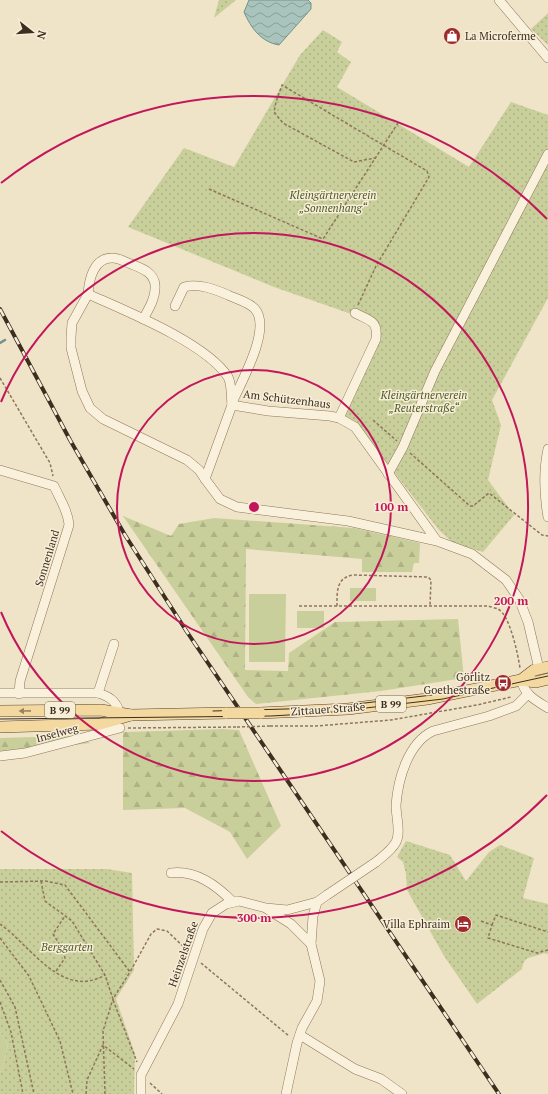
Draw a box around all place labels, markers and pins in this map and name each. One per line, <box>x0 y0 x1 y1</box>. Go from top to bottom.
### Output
shop icon: La Microferme <box>442 26 462 46</box>
place label: La Microferme <box>465 29 536 43</box>
centre of rings <box>247 500 261 514</box>
place label: Görlitz Goethestraße <box>424 670 490 697</box>
bus stop icon: Görlitz Goethestraße <box>493 673 513 693</box>
hotel icon: Villa Ephraim <box>453 914 473 934</box>
place label: Villa Ephraim <box>383 917 451 931</box>

